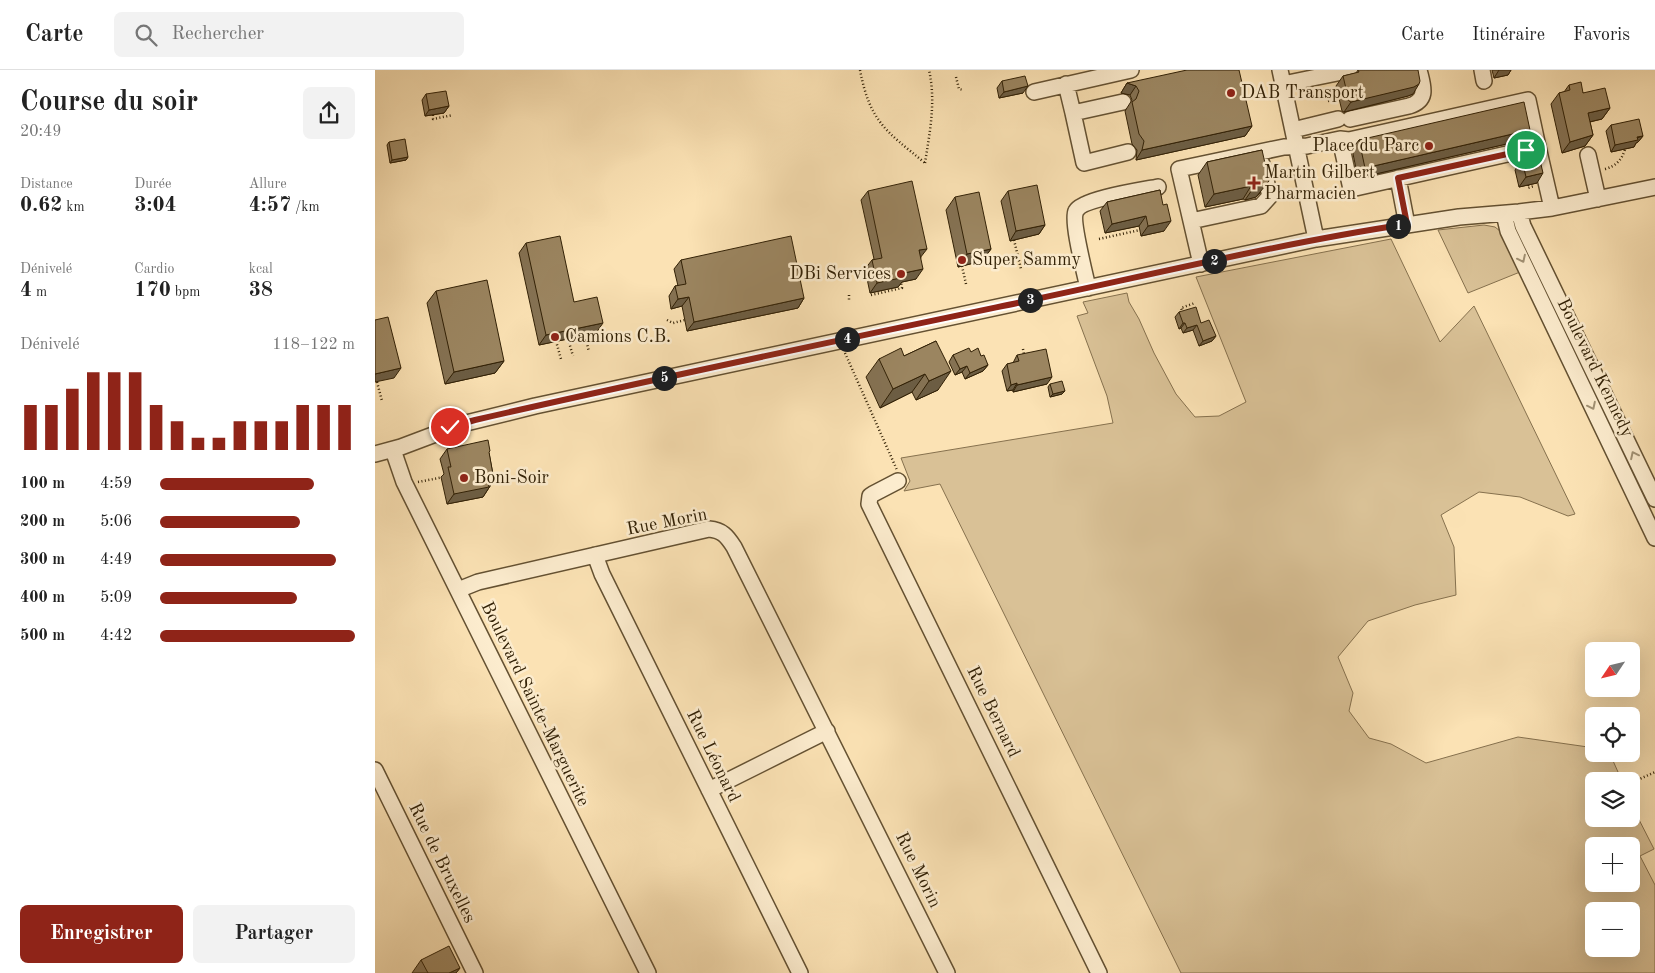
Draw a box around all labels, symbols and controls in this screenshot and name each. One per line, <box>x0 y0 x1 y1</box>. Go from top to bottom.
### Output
search box <box>114 12 464 57</box>
icon: search <box>132 21 160 49</box>
text: Carte <box>25 23 84 47</box>
text: Rechercher <box>172 25 264 44</box>
text: Carte <box>1401 26 1444 44</box>
text: Itinéraire <box>1472 26 1545 44</box>
text: Favoris <box>1573 26 1630 44</box>
place label: DAB Transport <box>1241 84 1364 102</box>
button: share <box>303 87 355 139</box>
marker: DAB Transport <box>1225 87 1237 99</box>
text: Course du soir <box>20 89 198 117</box>
text: 20:49 <box>20 124 62 140</box>
pin <box>1505 129 1547 171</box>
icon: arrive <box>1512 136 1540 164</box>
place label: Place du Parc <box>1312 137 1419 155</box>
marker: Place du Parc <box>1423 140 1435 152</box>
place label: Martin Gilbert Pharmacien <box>1264 164 1375 203</box>
text: Distance <box>20 177 73 191</box>
text: Durée <box>134 177 171 191</box>
text: Allure <box>249 177 287 191</box>
marker: Martin Gilbert Pharmacien <box>1248 177 1260 189</box>
text: 0.62 <box>20 195 62 216</box>
text: 3:04 <box>134 195 177 216</box>
text: 4:57 <box>249 195 291 216</box>
text: km <box>62 200 85 214</box>
text: /km <box>291 200 320 214</box>
pin: 1 <box>1385 214 1411 238</box>
text: 1 <box>1394 219 1403 233</box>
pin: 2 <box>1201 248 1227 274</box>
place label: Super Sammy <box>972 251 1081 269</box>
marker: Super Sammy <box>956 254 968 266</box>
text: 2 <box>1210 254 1219 268</box>
one-way arrow <box>1515 254 1526 263</box>
text: Dénivelé <box>20 262 72 276</box>
text: Cardio <box>134 262 174 276</box>
text: kcal <box>249 262 273 276</box>
place label: DBi Services <box>789 265 891 283</box>
marker: DBi Services <box>895 268 907 280</box>
text: 4 <box>20 280 32 301</box>
text: 170 <box>134 280 171 301</box>
text: 38 <box>249 280 273 301</box>
text: m <box>32 285 47 299</box>
text: bpm <box>171 285 200 299</box>
pin: 3 <box>1017 288 1043 312</box>
text: 3 <box>1026 293 1035 307</box>
street label: Boulevard Kennedy <box>1554 296 1637 441</box>
pin: 4 <box>835 326 859 352</box>
place label: Camions C.B. <box>565 328 671 346</box>
marker: Camions C.B. <box>549 331 561 343</box>
text: 4 <box>843 332 852 346</box>
text: Dénivelé <box>20 337 80 353</box>
text: 118–122 m <box>272 337 355 353</box>
pin: 5 <box>651 366 677 390</box>
text: 5 <box>660 371 669 385</box>
one-way arrow <box>1586 400 1596 409</box>
pin <box>429 406 471 448</box>
icon: check <box>436 413 464 441</box>
one-way arrow <box>1630 451 1640 460</box>
place label: Boni-Soir <box>474 469 550 487</box>
marker: Boni-Soir <box>458 472 470 484</box>
text: 100 m <box>20 476 65 492</box>
text: 4:59 <box>100 476 132 492</box>
street label: Rue Morin <box>625 505 709 539</box>
text: 200 m <box>20 514 65 530</box>
text: 5:06 <box>100 514 132 530</box>
text: 300 m <box>20 552 65 568</box>
text: 4:49 <box>100 552 132 568</box>
text: 400 m <box>20 590 65 606</box>
text: 5:09 <box>100 590 132 606</box>
street label: Boulevard Sainte-Marguerite <box>477 599 593 809</box>
text: 500 m <box>20 628 65 644</box>
text: 4:42 <box>100 628 132 644</box>
north arrow <box>1585 642 1640 698</box>
map controls <box>1585 642 1640 957</box>
street label: Rue Bernard <box>963 663 1023 761</box>
street label: Rue Léonard <box>683 707 743 805</box>
button: locate <box>1585 707 1640 762</box>
button: layers <box>1585 772 1640 827</box>
street label: Rue de Bruxelles <box>405 800 479 926</box>
street label: Rue Morin <box>892 829 944 911</box>
button: + <box>1585 837 1640 892</box>
button: − <box>1585 902 1640 957</box>
button: Enregistrer <box>20 905 183 963</box>
button: Partager <box>193 905 355 963</box>

